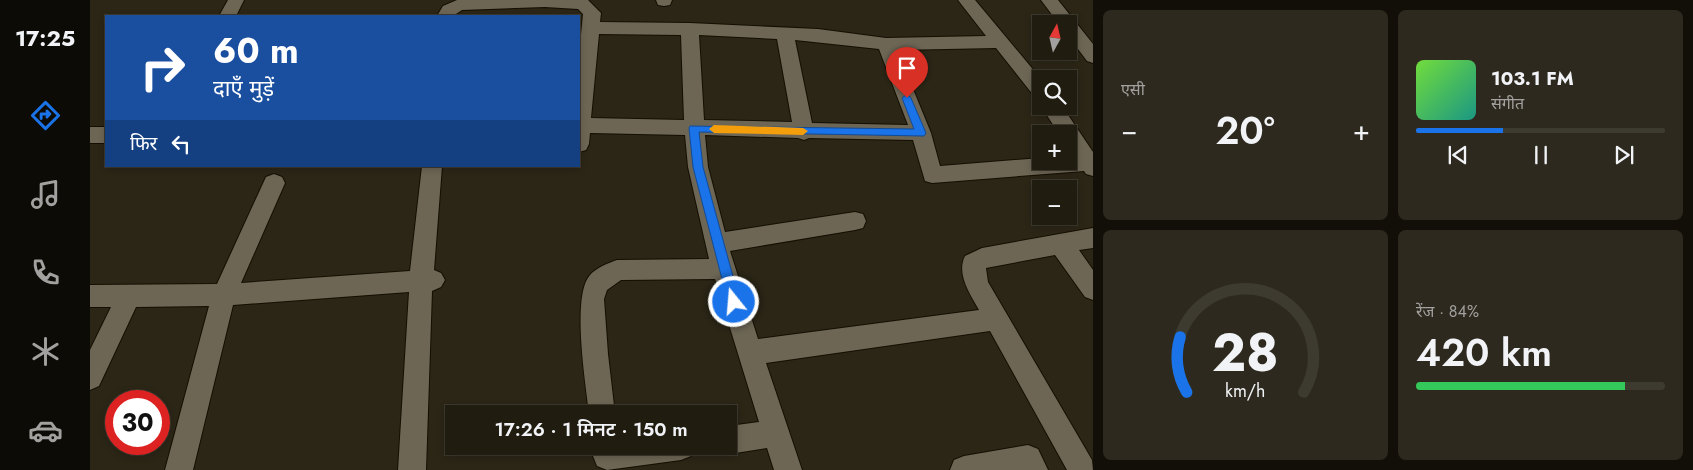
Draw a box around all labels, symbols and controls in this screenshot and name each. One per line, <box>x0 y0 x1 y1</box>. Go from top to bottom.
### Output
north arrow <box>1032 15 1078 60</box>
map controls <box>1032 15 1077 225</box>
text: 17:25 <box>15 22 75 54</box>
text: 60 m <box>213 26 299 76</box>
icon: right <box>130 35 195 100</box>
pin <box>886 47 928 98</box>
icon: arrive <box>893 54 921 82</box>
text: 103.1 FM <box>1491 65 1574 92</box>
button: search <box>1032 70 1077 115</box>
text: दाएँ मुड़ें <box>213 72 274 104</box>
text: एसी <box>1121 78 1145 101</box>
text: संगीत <box>1491 92 1524 115</box>
icon: directions <box>28 98 63 133</box>
text: 20° <box>1215 103 1275 158</box>
text: − <box>1121 110 1138 151</box>
text: + <box>1353 110 1370 151</box>
button: + <box>1032 125 1077 170</box>
text: फिर <box>130 130 157 157</box>
icon: left <box>167 130 195 158</box>
icon: previous <box>1444 141 1472 169</box>
icon: pause <box>1527 141 1555 169</box>
icon: next <box>1610 141 1638 169</box>
icon: music <box>28 177 63 212</box>
button: − <box>1032 180 1077 225</box>
icon: phone <box>28 255 63 290</box>
position arrow <box>707 275 759 327</box>
text: रेंज · 84% <box>1416 300 1479 323</box>
text: 28 <box>1212 315 1279 391</box>
text: 420 km <box>1416 325 1552 380</box>
icon: climate <box>28 334 63 369</box>
text: km/h <box>1225 378 1266 404</box>
speed limit sign: 30 <box>105 390 170 455</box>
icon: car <box>28 413 63 448</box>
text: 17:26 · 1 मिनट · 150 m <box>494 416 688 443</box>

